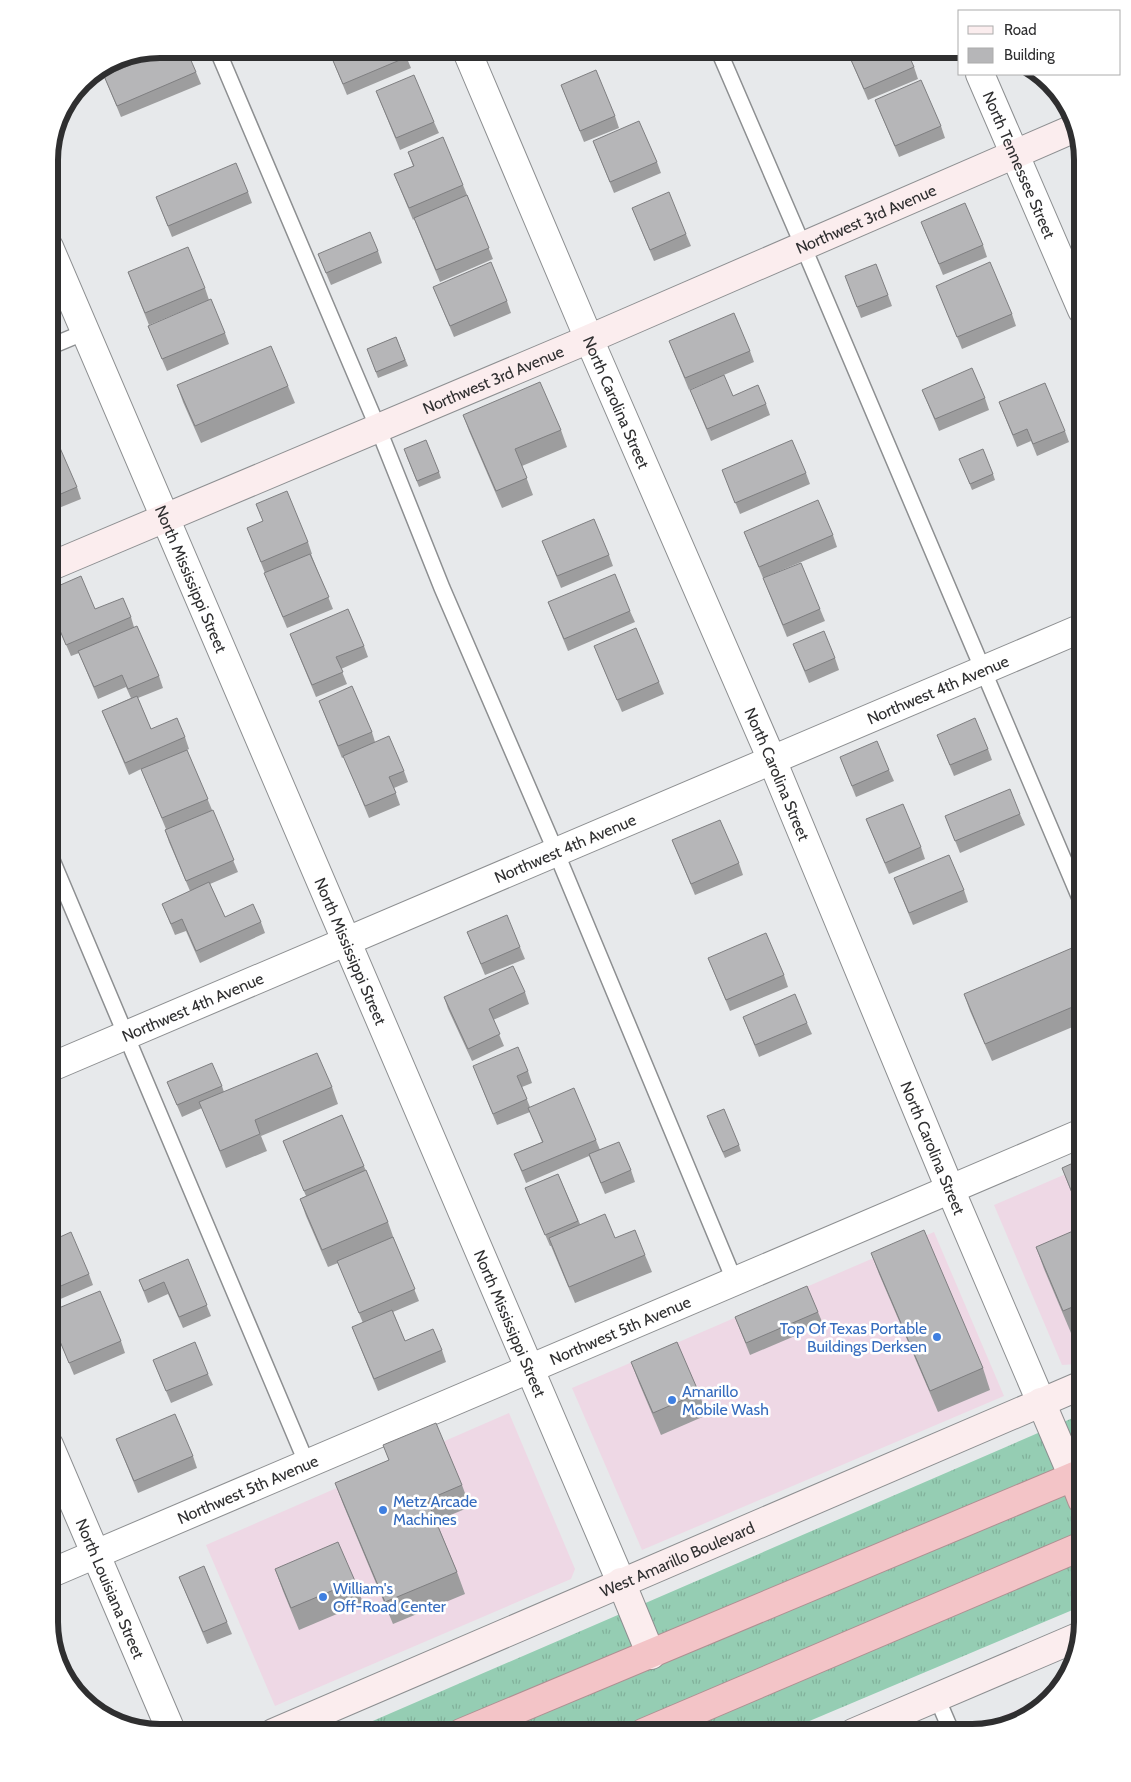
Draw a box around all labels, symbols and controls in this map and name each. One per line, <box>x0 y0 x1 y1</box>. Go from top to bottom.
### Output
legend <box>958 10 1121 75</box>
text: Road <box>1004 21 1037 39</box>
text: Building <box>1004 46 1055 64</box>
street label: North Tennessee Street <box>979 88 1060 242</box>
street label: Northwest 3rd Avenue <box>793 180 939 258</box>
street label: North Carolina Street <box>579 333 654 472</box>
street label: Northwest 3rd Avenue <box>420 341 566 418</box>
street label: North Mississippi Street <box>151 502 231 656</box>
street label: Northwest 4th Avenue <box>864 651 1011 728</box>
street label: North Carolina Street <box>741 705 814 844</box>
street label: Northwest 4th Avenue <box>491 810 639 887</box>
street label: North Mississippi Street <box>311 875 391 1028</box>
street label: Northwest 4th Avenue <box>119 968 266 1045</box>
street label: North Carolina Street <box>897 1078 969 1218</box>
street label: North Mississippi Street <box>470 1247 550 1400</box>
street label: Northwest 5th Avenue <box>547 1292 693 1369</box>
place label: Top Of Texas Portable Buildings Derksen <box>780 1319 927 1356</box>
marker: Top Of Texas Portable Buildings Derksen <box>931 1331 943 1343</box>
place label: Amarillo Mobile Wash <box>682 1382 769 1419</box>
marker: Amarillo Mobile Wash <box>666 1394 678 1406</box>
street label: Northwest 5th Avenue <box>174 1451 321 1528</box>
place label: Metz Arcade Machines <box>393 1492 477 1529</box>
marker: Metz Arcade Machines <box>377 1504 389 1516</box>
street label: North Louisiana Street <box>72 1516 149 1662</box>
street label: West Amarillo Boulevard <box>597 1518 757 1601</box>
place label: William's Off-Road Center <box>333 1579 447 1616</box>
marker: William's Off-Road Center <box>317 1591 329 1603</box>

